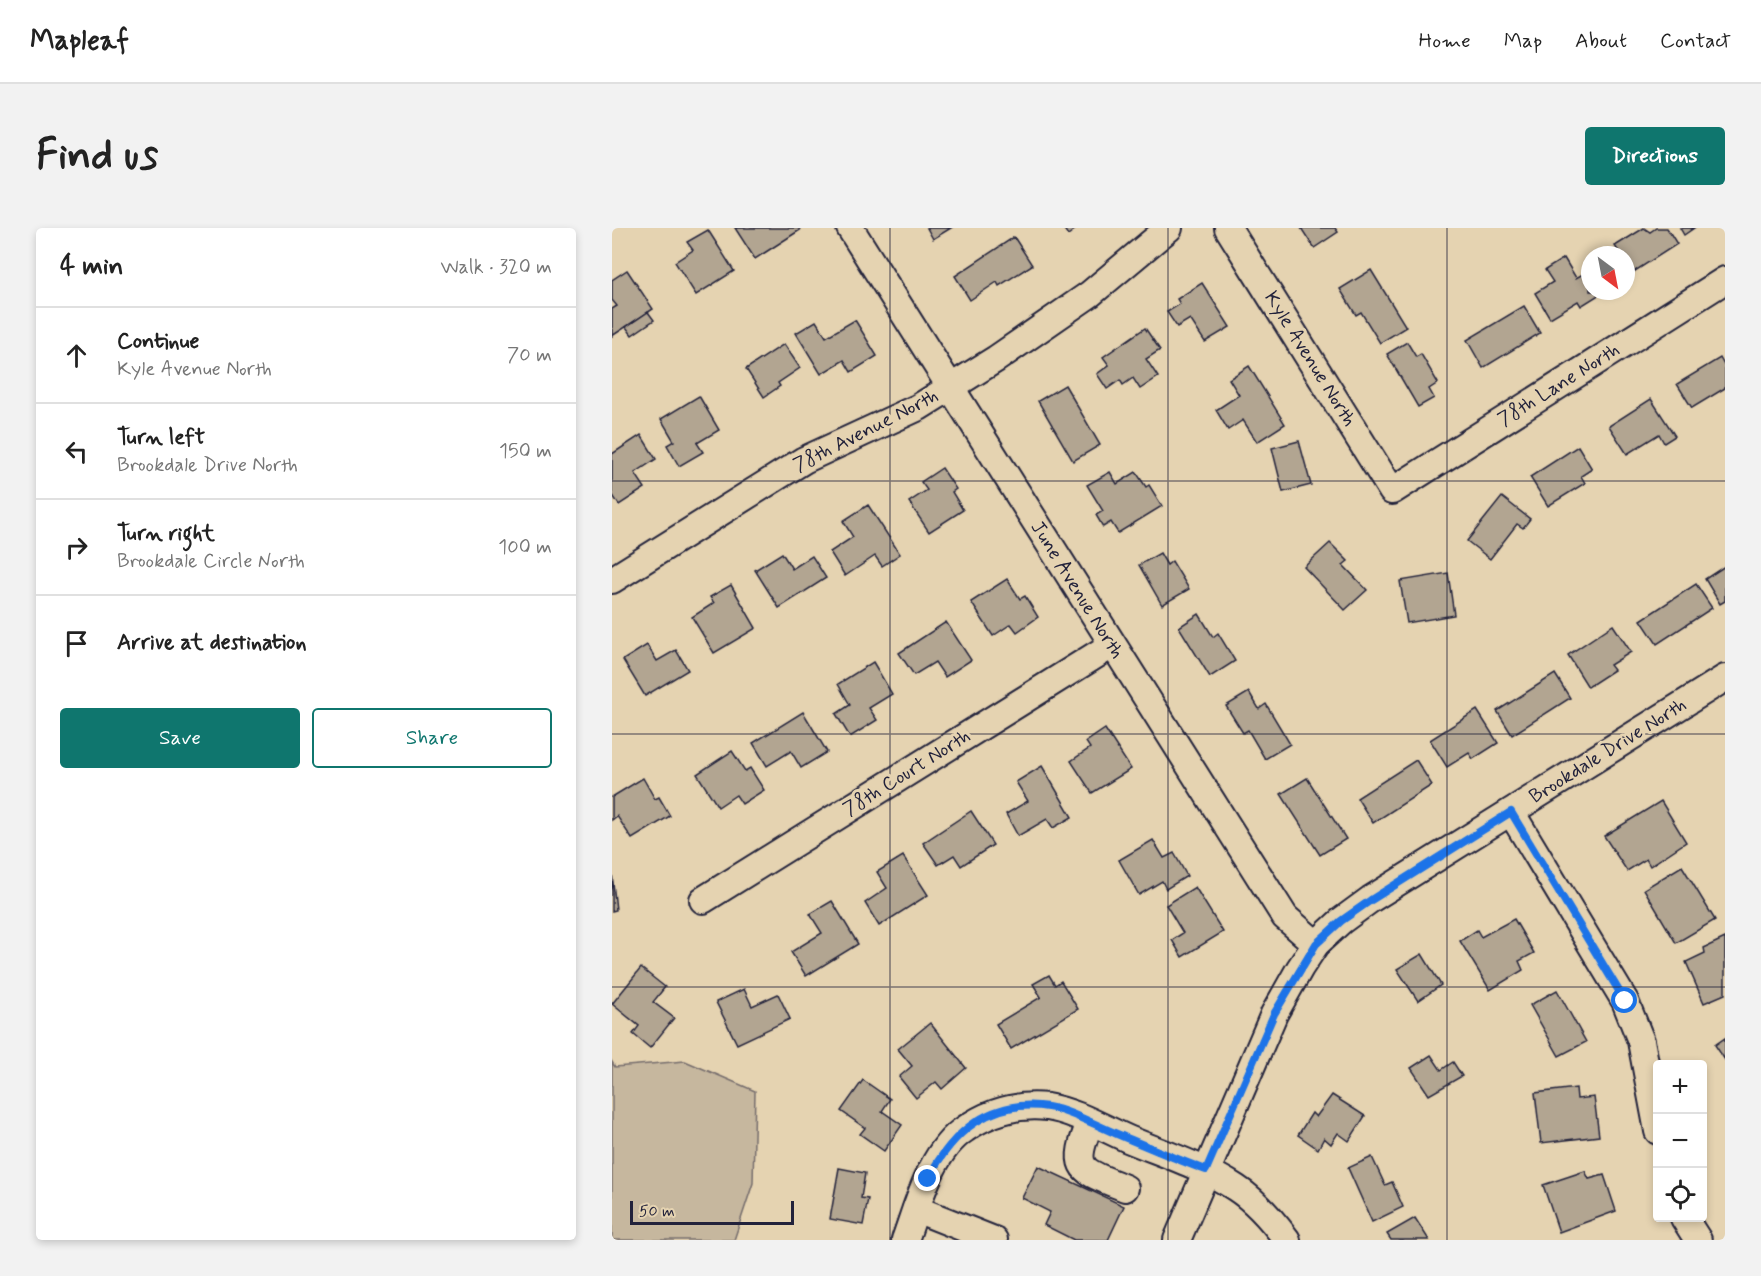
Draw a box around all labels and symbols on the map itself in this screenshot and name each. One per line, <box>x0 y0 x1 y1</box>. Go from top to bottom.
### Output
north arrow <box>1581 246 1635 300</box>
street label: Kyle Avenue North <box>1258 286 1362 432</box>
street label: 78th Lane North <box>1493 337 1625 433</box>
street label: 78th Avenue North <box>789 383 943 479</box>
street label: June Avenue North <box>1024 516 1130 664</box>
street label: Brookdale Drive North <box>1524 692 1692 810</box>
street label: 78th Court North <box>838 723 976 823</box>
route start <box>1611 987 1637 1013</box>
route end <box>914 1165 940 1191</box>
scale bar <box>630 1198 794 1226</box>

